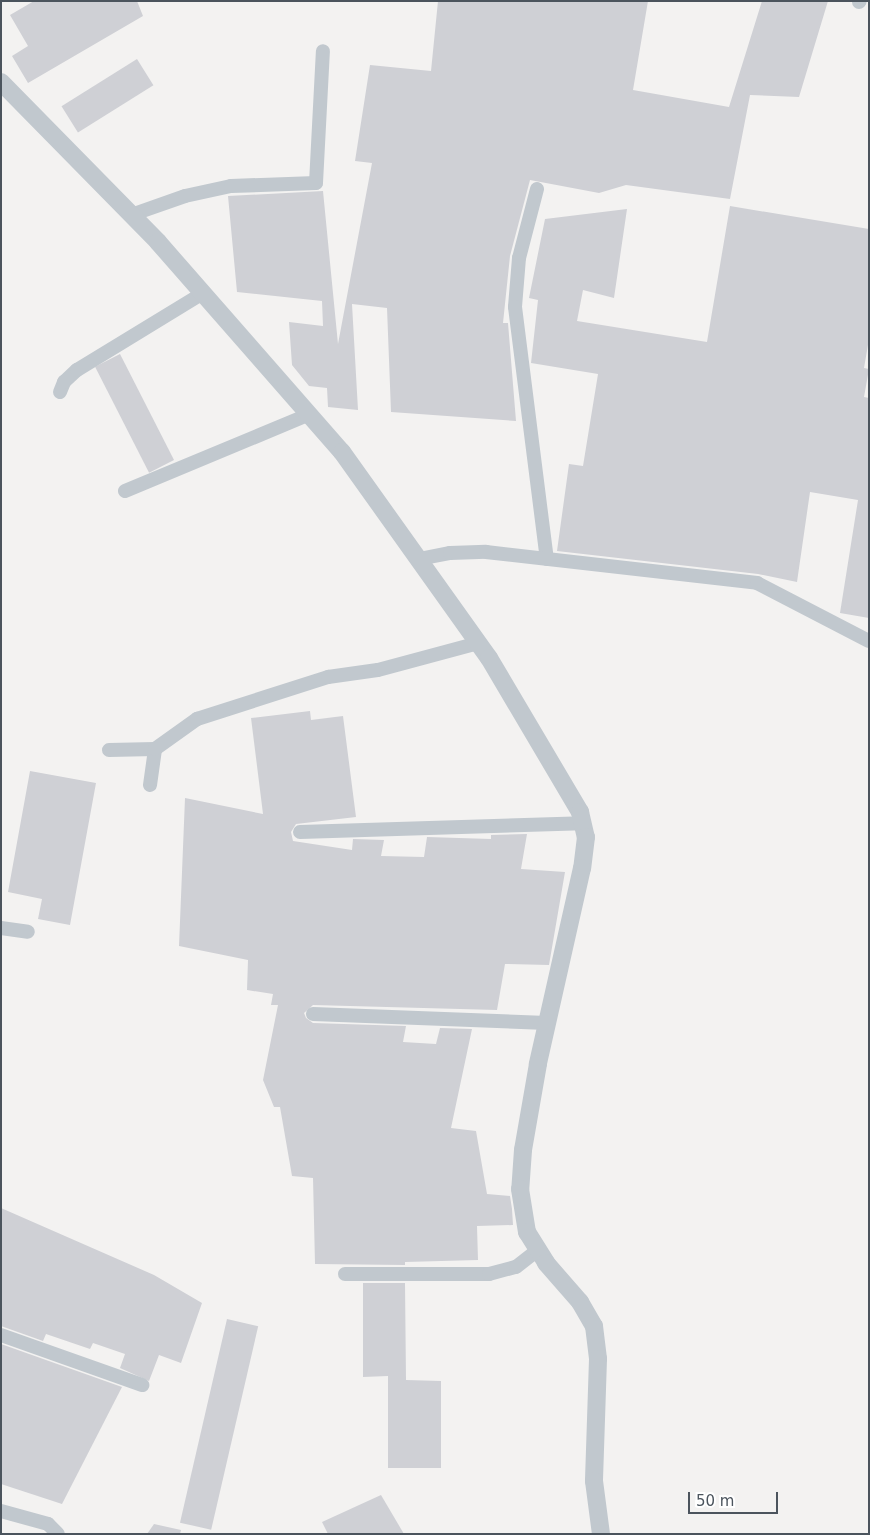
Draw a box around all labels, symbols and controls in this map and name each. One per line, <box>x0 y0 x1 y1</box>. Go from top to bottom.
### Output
scale bar <box>690 1482 780 1514</box>
text: 50 m <box>696 1492 734 1510</box>

